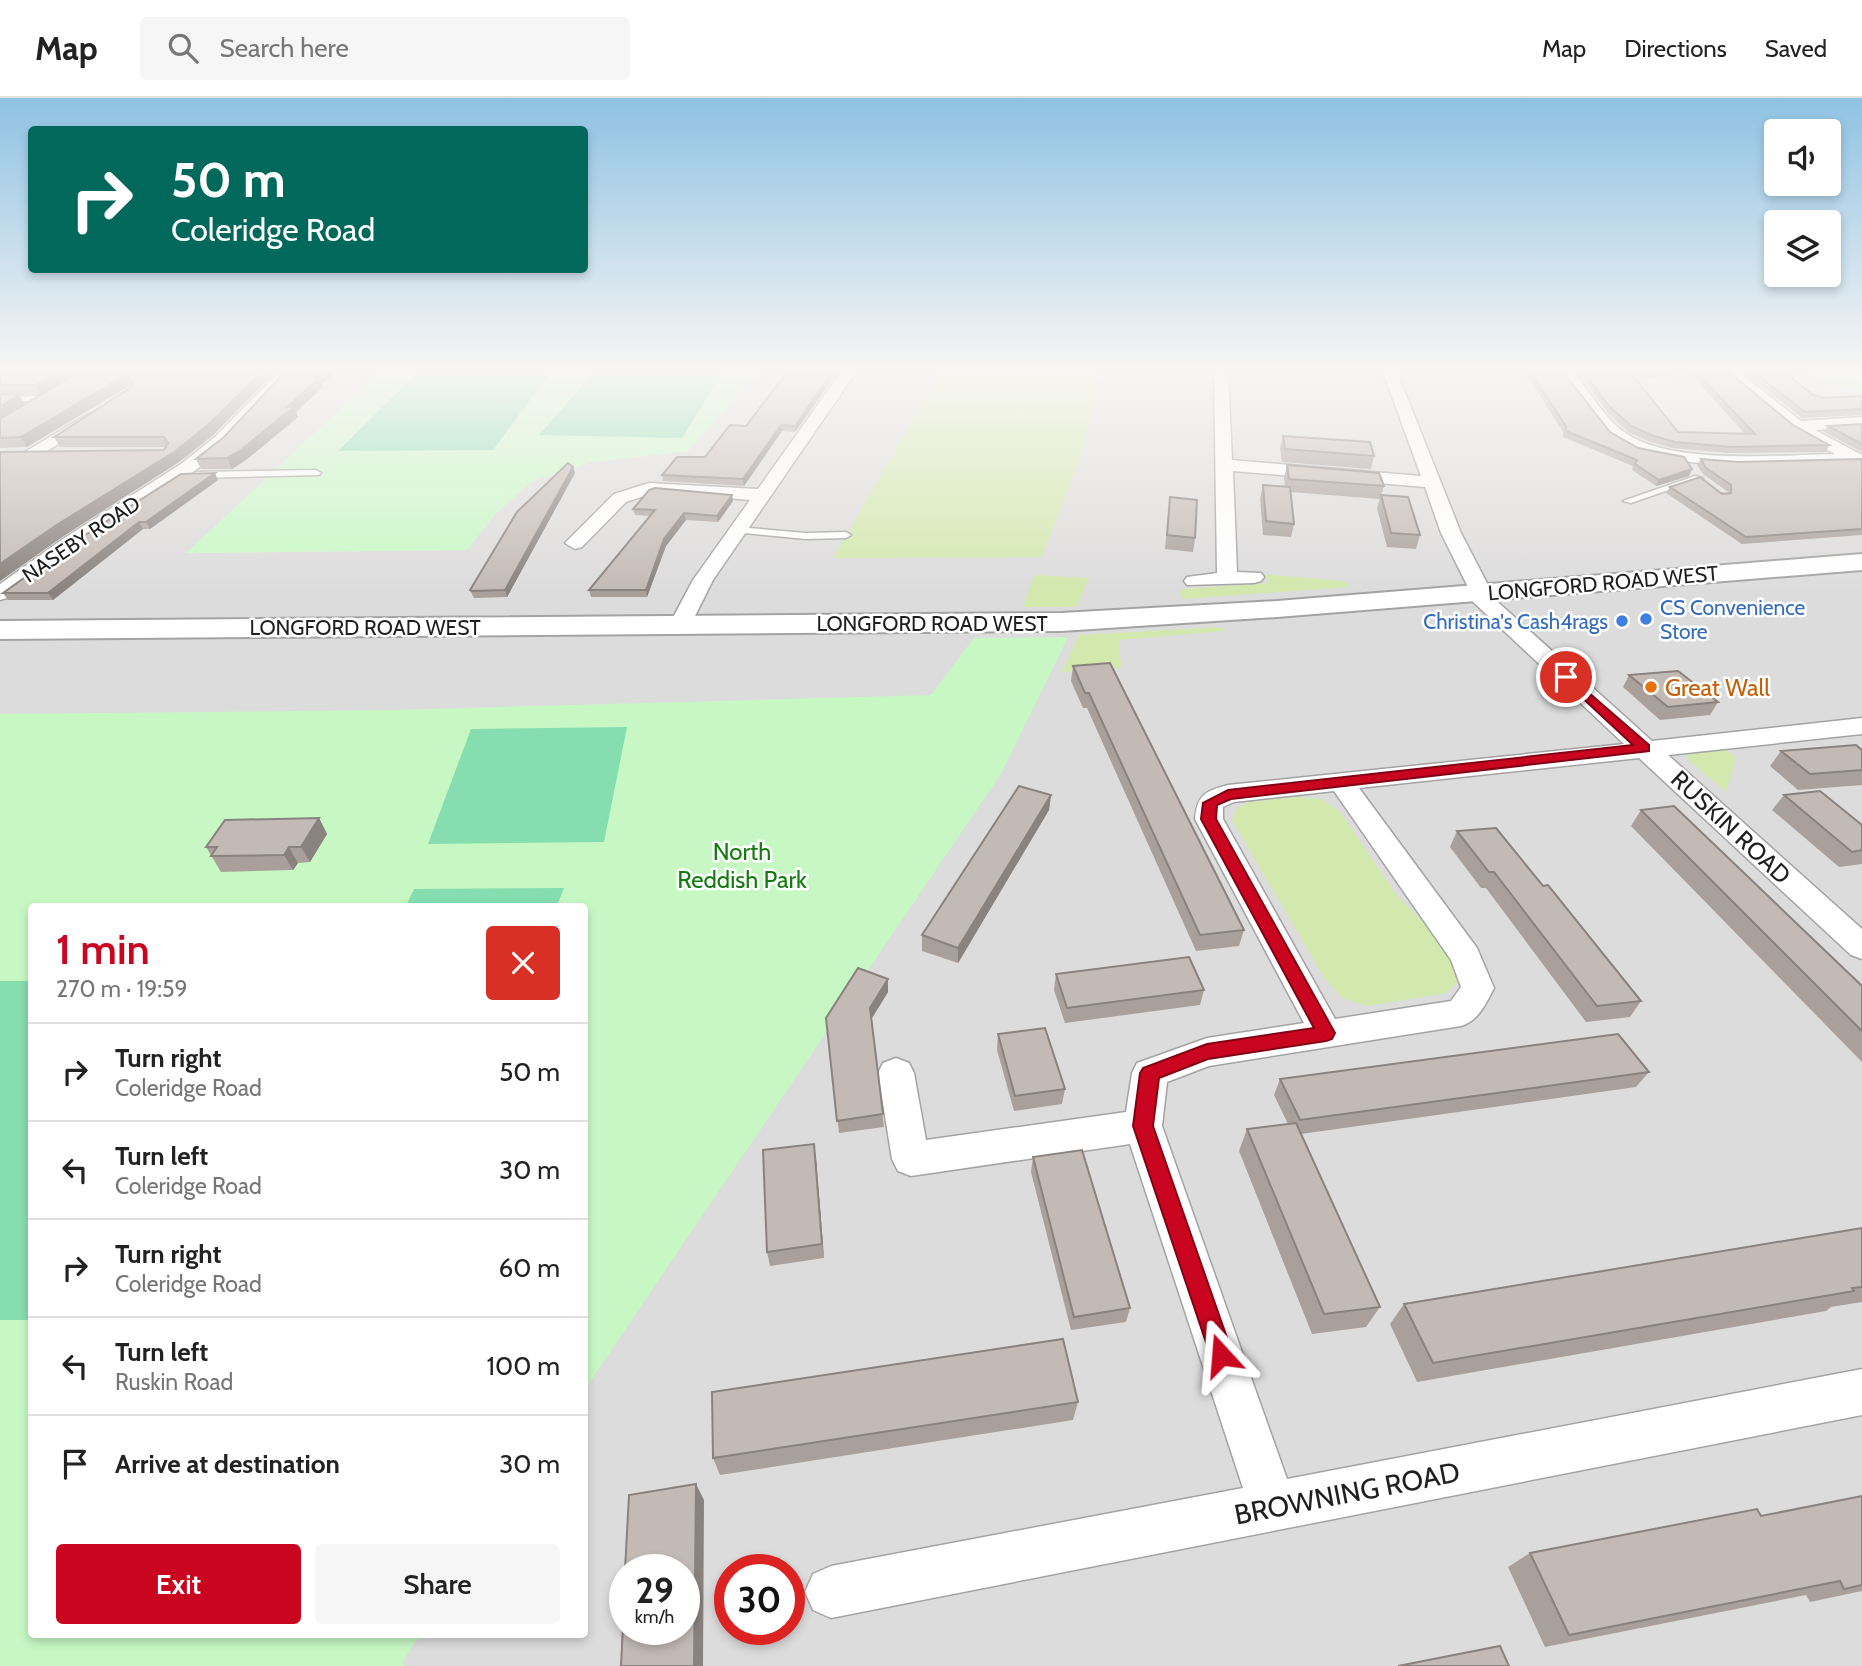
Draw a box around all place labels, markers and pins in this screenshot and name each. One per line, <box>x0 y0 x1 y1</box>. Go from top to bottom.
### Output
place label: CS Convenience Store <box>1660 595 1806 644</box>
place label: Christina's Cash4rags <box>1423 609 1608 634</box>
marker: CS Convenience Store <box>1638 611 1654 627</box>
marker: Christina's Cash4rags <box>1614 613 1630 629</box>
pin <box>1536 647 1596 707</box>
place label: Great Wall <box>1665 673 1770 702</box>
marker: Great Wall <box>1643 679 1659 695</box>

